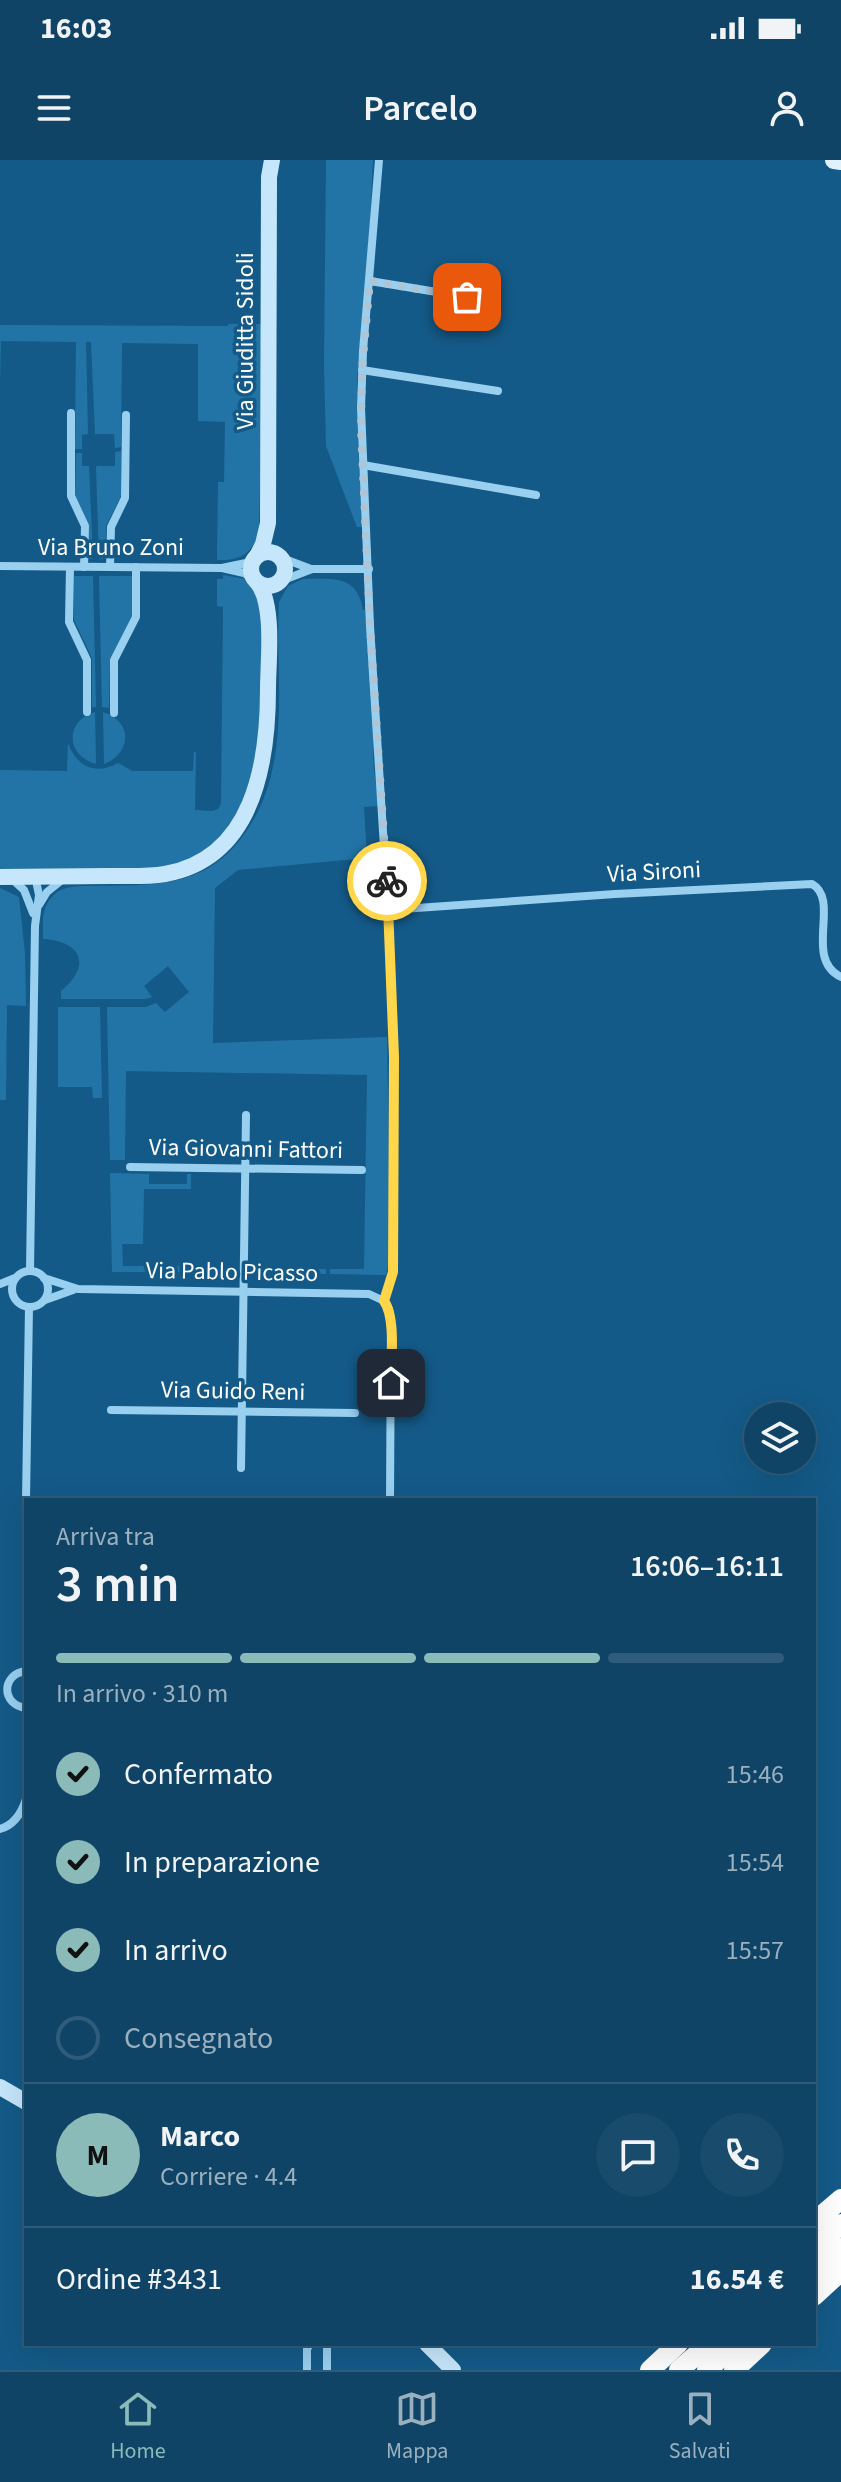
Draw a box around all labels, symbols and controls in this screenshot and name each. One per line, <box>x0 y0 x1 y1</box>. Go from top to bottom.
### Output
text: 16:03 <box>40 7 112 50</box>
text: Parcelo <box>363 83 478 134</box>
icon: menu <box>32 86 76 130</box>
icon: person <box>765 86 809 130</box>
street label: Via Giuditta Sidoli <box>228 252 263 430</box>
pin <box>433 263 501 331</box>
icon: bag <box>445 275 489 319</box>
street label: Via Bruno Zoni <box>38 530 184 565</box>
courier <box>347 841 427 921</box>
street label: Via Sironi <box>606 852 702 892</box>
icon: bike <box>365 859 409 903</box>
street label: Via Giovanni Fattori <box>149 1130 343 1168</box>
street label: Via Pablo Picasso <box>145 1253 319 1291</box>
pin <box>357 1349 425 1417</box>
icon: home <box>369 1361 413 1405</box>
street label: Via Guido Reni <box>160 1372 306 1410</box>
map controls <box>744 1402 816 1474</box>
button: layers <box>744 1402 816 1474</box>
text: Arriva tra <box>56 1518 155 1555</box>
text: 16:06–16:11 <box>630 1545 784 1588</box>
text: 3 min <box>56 1548 180 1622</box>
text: In arrivo · 310 m <box>56 1675 228 1712</box>
icon: check <box>56 1752 100 1796</box>
text: Confermato <box>124 1753 273 1796</box>
text: 15:46 <box>726 1756 784 1793</box>
icon: check <box>56 1840 100 1884</box>
text: In preparazione <box>124 1841 320 1884</box>
text: 15:54 <box>726 1844 784 1881</box>
icon: check <box>56 1928 100 1972</box>
text: In arrivo <box>124 1929 228 1972</box>
text: 15:57 <box>726 1932 784 1969</box>
text: Consegnato <box>124 2017 273 2060</box>
button: chat <box>596 2113 680 2197</box>
button: phone <box>700 2113 784 2197</box>
text: Marco <box>160 2115 240 2158</box>
text: M <box>87 2134 109 2177</box>
text: Corriere · 4.4 <box>160 2158 297 2195</box>
text: Ordine #3431 <box>56 2258 222 2301</box>
text: 16.54 € <box>690 2258 784 2301</box>
tab: Home <box>110 2387 166 2467</box>
tab: Mappa <box>386 2387 448 2467</box>
tab: Salvati <box>669 2387 731 2467</box>

